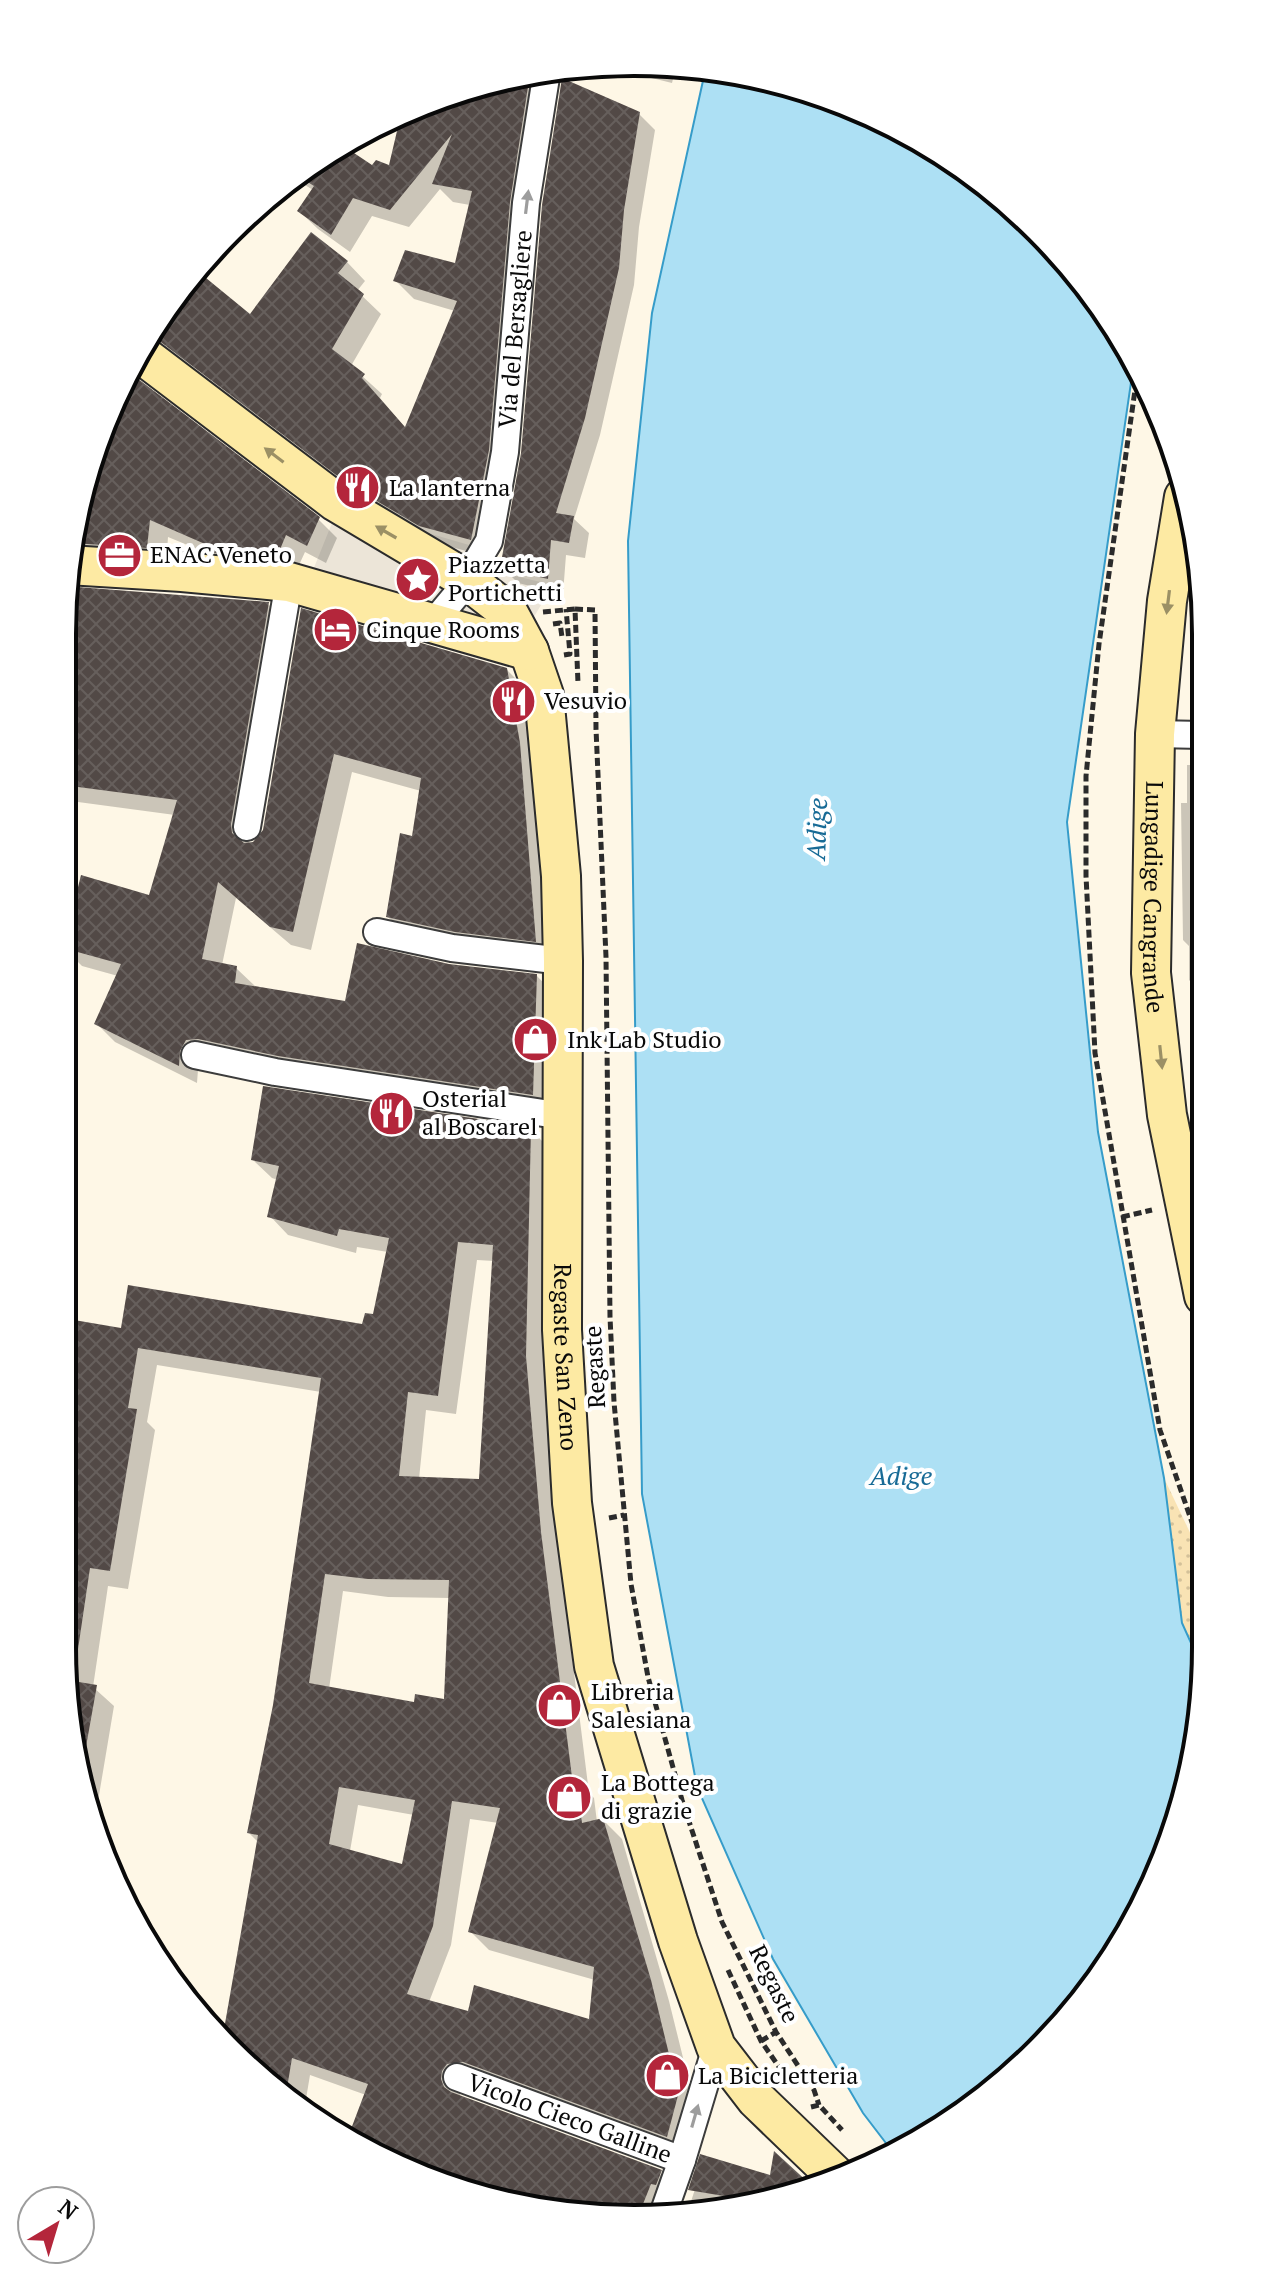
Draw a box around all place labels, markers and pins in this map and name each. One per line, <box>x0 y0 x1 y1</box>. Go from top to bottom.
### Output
restaurant icon: La lanterna <box>334 464 382 512</box>
place label: La lanterna <box>389 471 510 503</box>
office icon: ENAC Veneto <box>95 531 143 579</box>
place label: ENAC Veneto <box>150 538 292 570</box>
place label: Piazzetta Portichetti <box>448 548 563 608</box>
place icon: Piazzetta Portichetti <box>393 555 441 603</box>
hotel icon: Cinque Rooms <box>311 606 359 654</box>
place label: Cinque Rooms <box>366 613 520 645</box>
restaurant icon: Vesuvio <box>489 677 537 725</box>
place label: Vesuvio <box>544 684 627 716</box>
shop icon: Ink Lab Studio <box>512 1016 560 1064</box>
place label: Ink Lab Studio <box>567 1023 722 1055</box>
place label: Osterial al Boscarel <box>422 1082 537 1142</box>
restaurant icon: Osterial al Boscarel <box>367 1089 415 1137</box>
place label: Libreria Salesiana <box>591 1675 691 1735</box>
shop icon: Libreria Salesiana <box>536 1682 584 1730</box>
place label: La Bottega di grazie <box>601 1766 715 1826</box>
shop icon: La Bottega di grazie <box>546 1773 594 1821</box>
shop icon: La Bicicletteria <box>643 2052 691 2100</box>
place label: La Bicicletteria <box>698 2059 858 2091</box>

